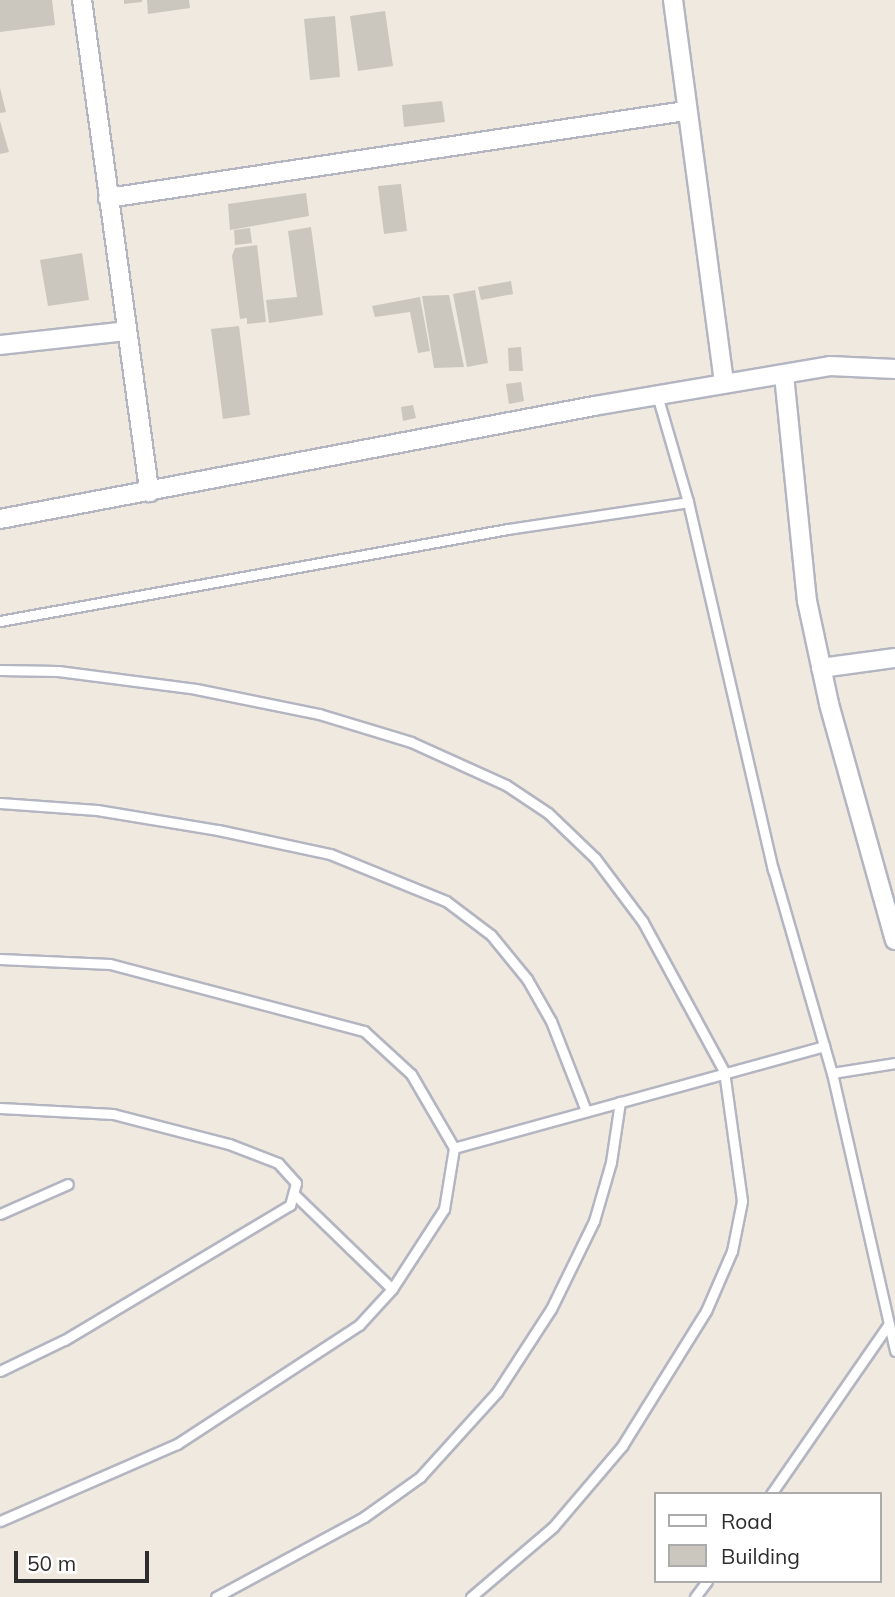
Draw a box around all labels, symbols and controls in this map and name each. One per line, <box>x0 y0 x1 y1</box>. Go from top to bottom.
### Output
legend <box>654 1492 881 1583</box>
text: Road <box>721 1508 772 1534</box>
scale bar <box>18 1538 152 1582</box>
text: Building <box>721 1543 800 1569</box>
text: 50 m <box>27 1550 76 1576</box>

